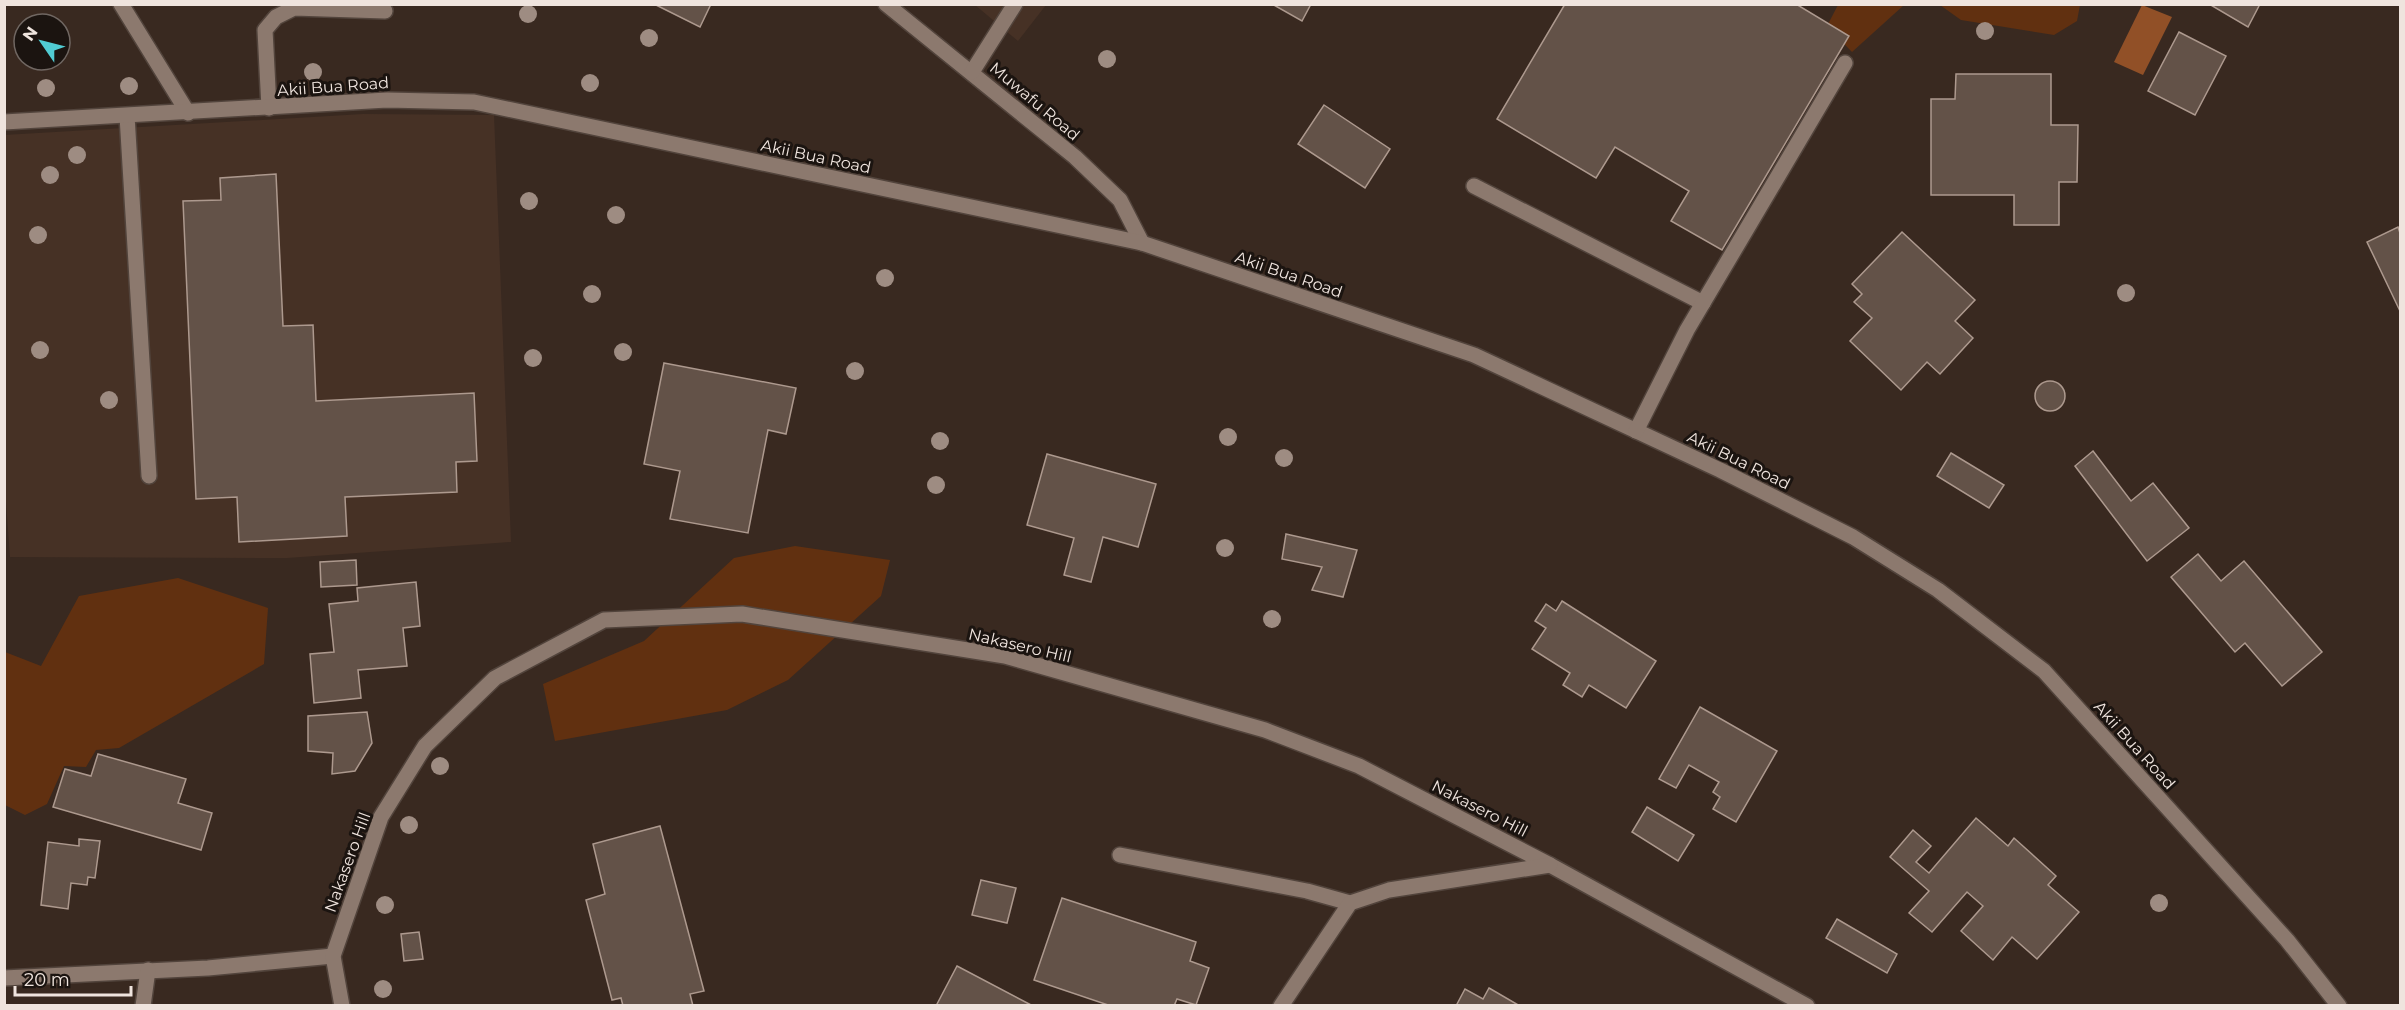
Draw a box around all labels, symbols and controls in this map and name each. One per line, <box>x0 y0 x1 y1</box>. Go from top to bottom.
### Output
north arrow <box>12 12 72 72</box>
text: N <box>19 23 42 44</box>
street label: Muwafu Road <box>986 58 1083 144</box>
street label: Akii Bua Road <box>276 73 390 100</box>
street label: Akii Bua Road <box>759 136 873 177</box>
street label: Akii Bua Road <box>1233 247 1345 302</box>
street label: Akii Bua Road <box>1684 427 1793 494</box>
street label: Nakasero Hill <box>967 624 1073 667</box>
street label: Akii Bua Road <box>2090 697 2179 793</box>
street label: Nakasero Hill <box>1429 776 1531 841</box>
street label: Nakasero Hill <box>321 810 374 915</box>
scale bar <box>15 959 130 997</box>
text: 20 m <box>24 969 70 991</box>

